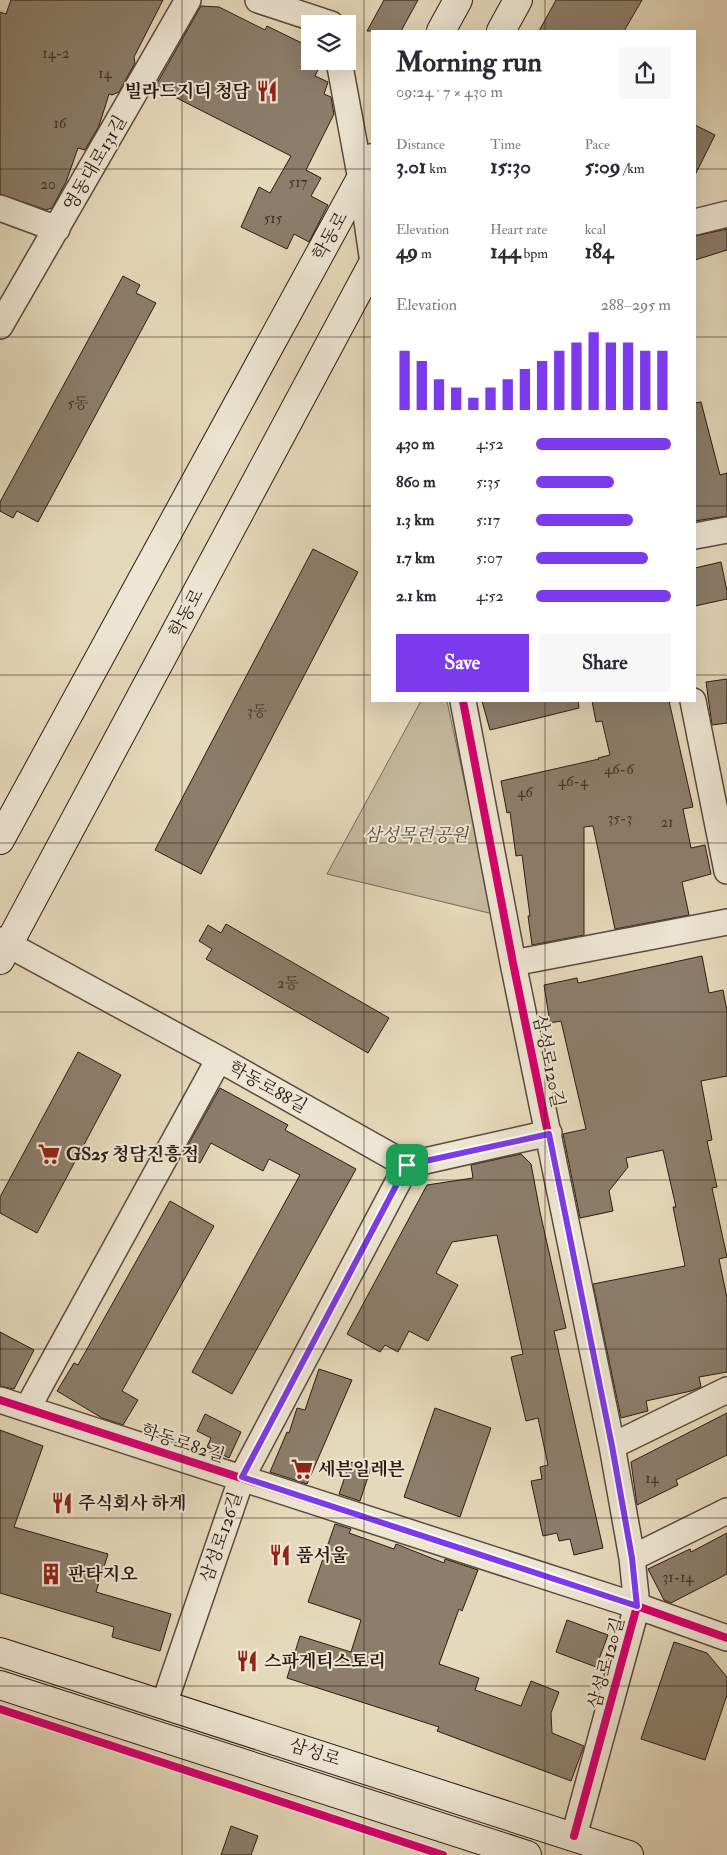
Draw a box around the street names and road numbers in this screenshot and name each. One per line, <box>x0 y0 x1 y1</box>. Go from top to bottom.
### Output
street label: 영동대로131길 <box>59 111 132 215</box>
street label: 학동로 <box>308 208 353 265</box>
street label: 학동로 <box>164 585 209 642</box>
street label: 삼성로120길 <box>527 1013 570 1110</box>
street label: 학동로88길 <box>224 1056 311 1118</box>
street label: 학동로82길 <box>138 1419 228 1468</box>
street label: 삼성로126길 <box>195 1489 248 1585</box>
street label: 삼성로120길 <box>583 1615 630 1712</box>
street label: 삼성로 <box>286 1733 343 1771</box>

